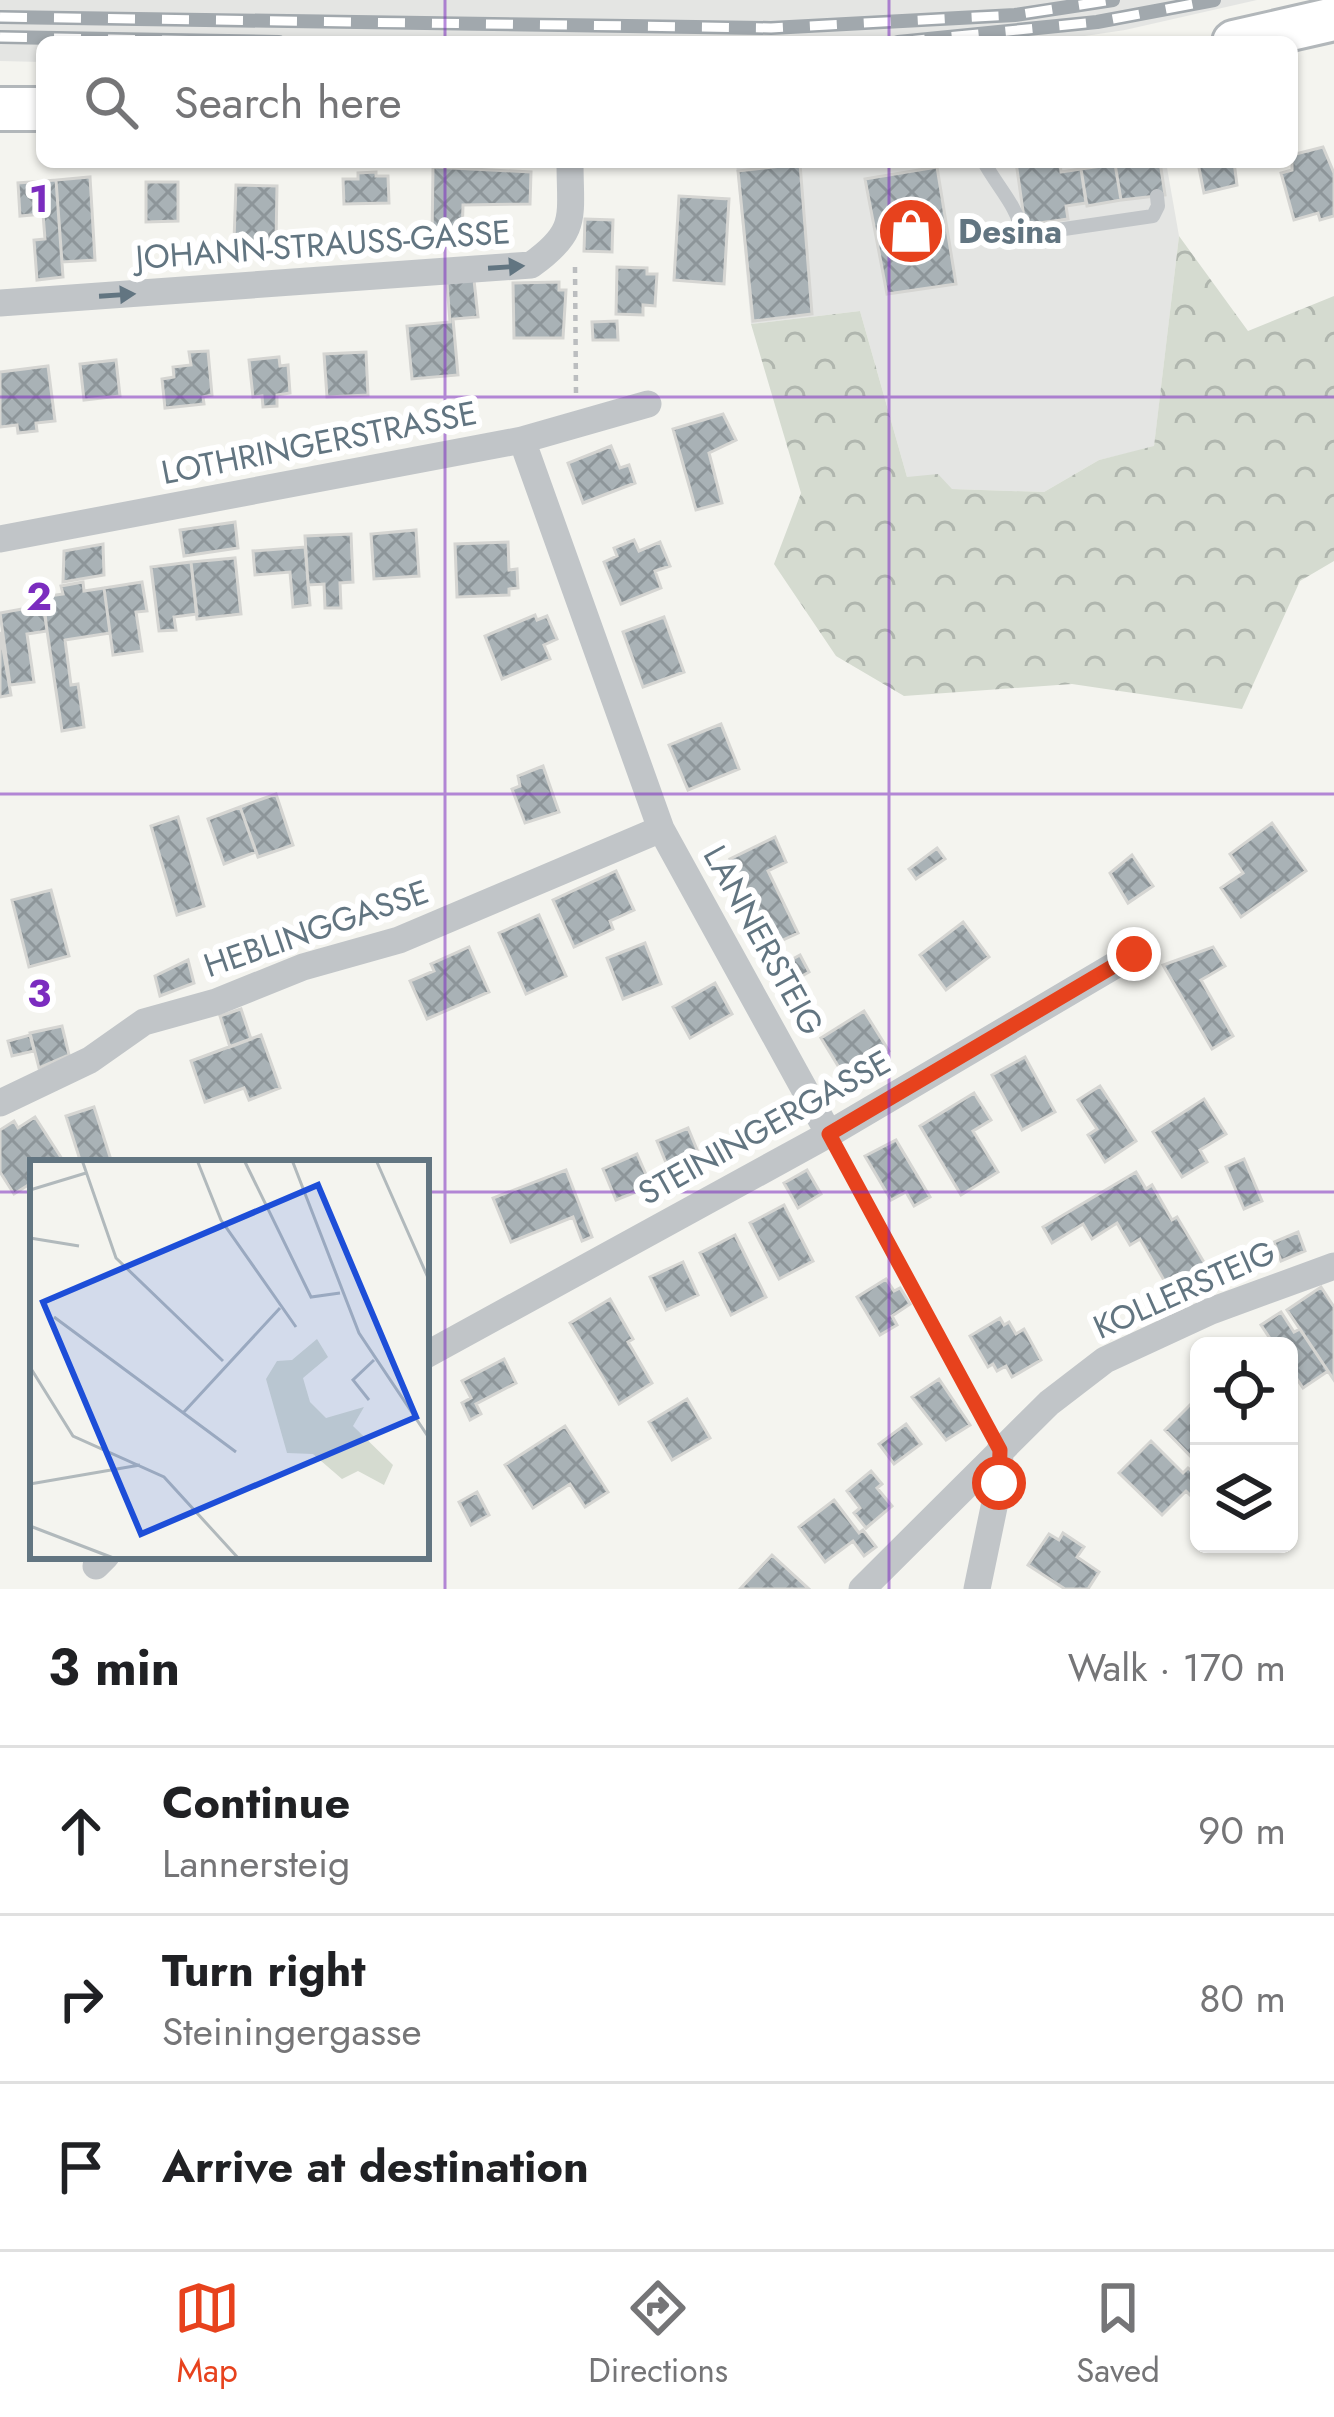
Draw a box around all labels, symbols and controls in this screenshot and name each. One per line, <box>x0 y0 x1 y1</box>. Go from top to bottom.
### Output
search box <box>36 36 1298 168</box>
icon: search <box>78 69 144 135</box>
text: Search here <box>174 70 402 135</box>
text: 1 <box>29 170 49 227</box>
shop icon: Desina <box>876 196 946 266</box>
street label: JOHANN-STRAUSS-GASSE <box>130 208 512 281</box>
place label: Desina <box>958 208 1062 255</box>
one-way arrow <box>488 258 525 277</box>
one-way arrow <box>99 286 136 305</box>
street label: LOTHRINGERSTRASSE <box>157 389 481 496</box>
text: 2 <box>26 568 52 625</box>
street label: LANNERSTEIG <box>692 837 835 1044</box>
street label: HEBLINGGASSE <box>197 868 435 989</box>
route end <box>1107 927 1161 981</box>
text: 3 <box>27 965 51 1022</box>
street label: STEININGERGASSE <box>630 1039 899 1216</box>
inset map <box>30 1160 429 1559</box>
street label: KOLLERSTEIG <box>1086 1228 1283 1351</box>
map controls <box>1190 1337 1298 1553</box>
button: locate <box>1190 1337 1298 1445</box>
button: layers <box>1190 1445 1298 1553</box>
route start <box>972 1456 1026 1510</box>
text: 3 min <box>48 1630 180 1704</box>
text: Walk · 170 m <box>1068 1639 1286 1696</box>
text: Continue <box>162 1770 350 1835</box>
icon: ahead <box>48 1798 114 1864</box>
text: 90 m <box>1198 1802 1286 1859</box>
text: Lannersteig <box>162 1835 350 1892</box>
text: Turn right <box>162 1938 366 2003</box>
icon: right <box>48 1966 114 2032</box>
text: 80 m <box>1199 1970 1286 2027</box>
text: Steiningergasse <box>162 2003 422 2060</box>
icon: arrive <box>48 2134 114 2200</box>
text: Arrive at destination <box>162 2134 589 2199</box>
tab: Map <box>174 2275 240 2394</box>
tab: Directions <box>588 2275 728 2394</box>
tab: Saved <box>1076 2275 1160 2394</box>

